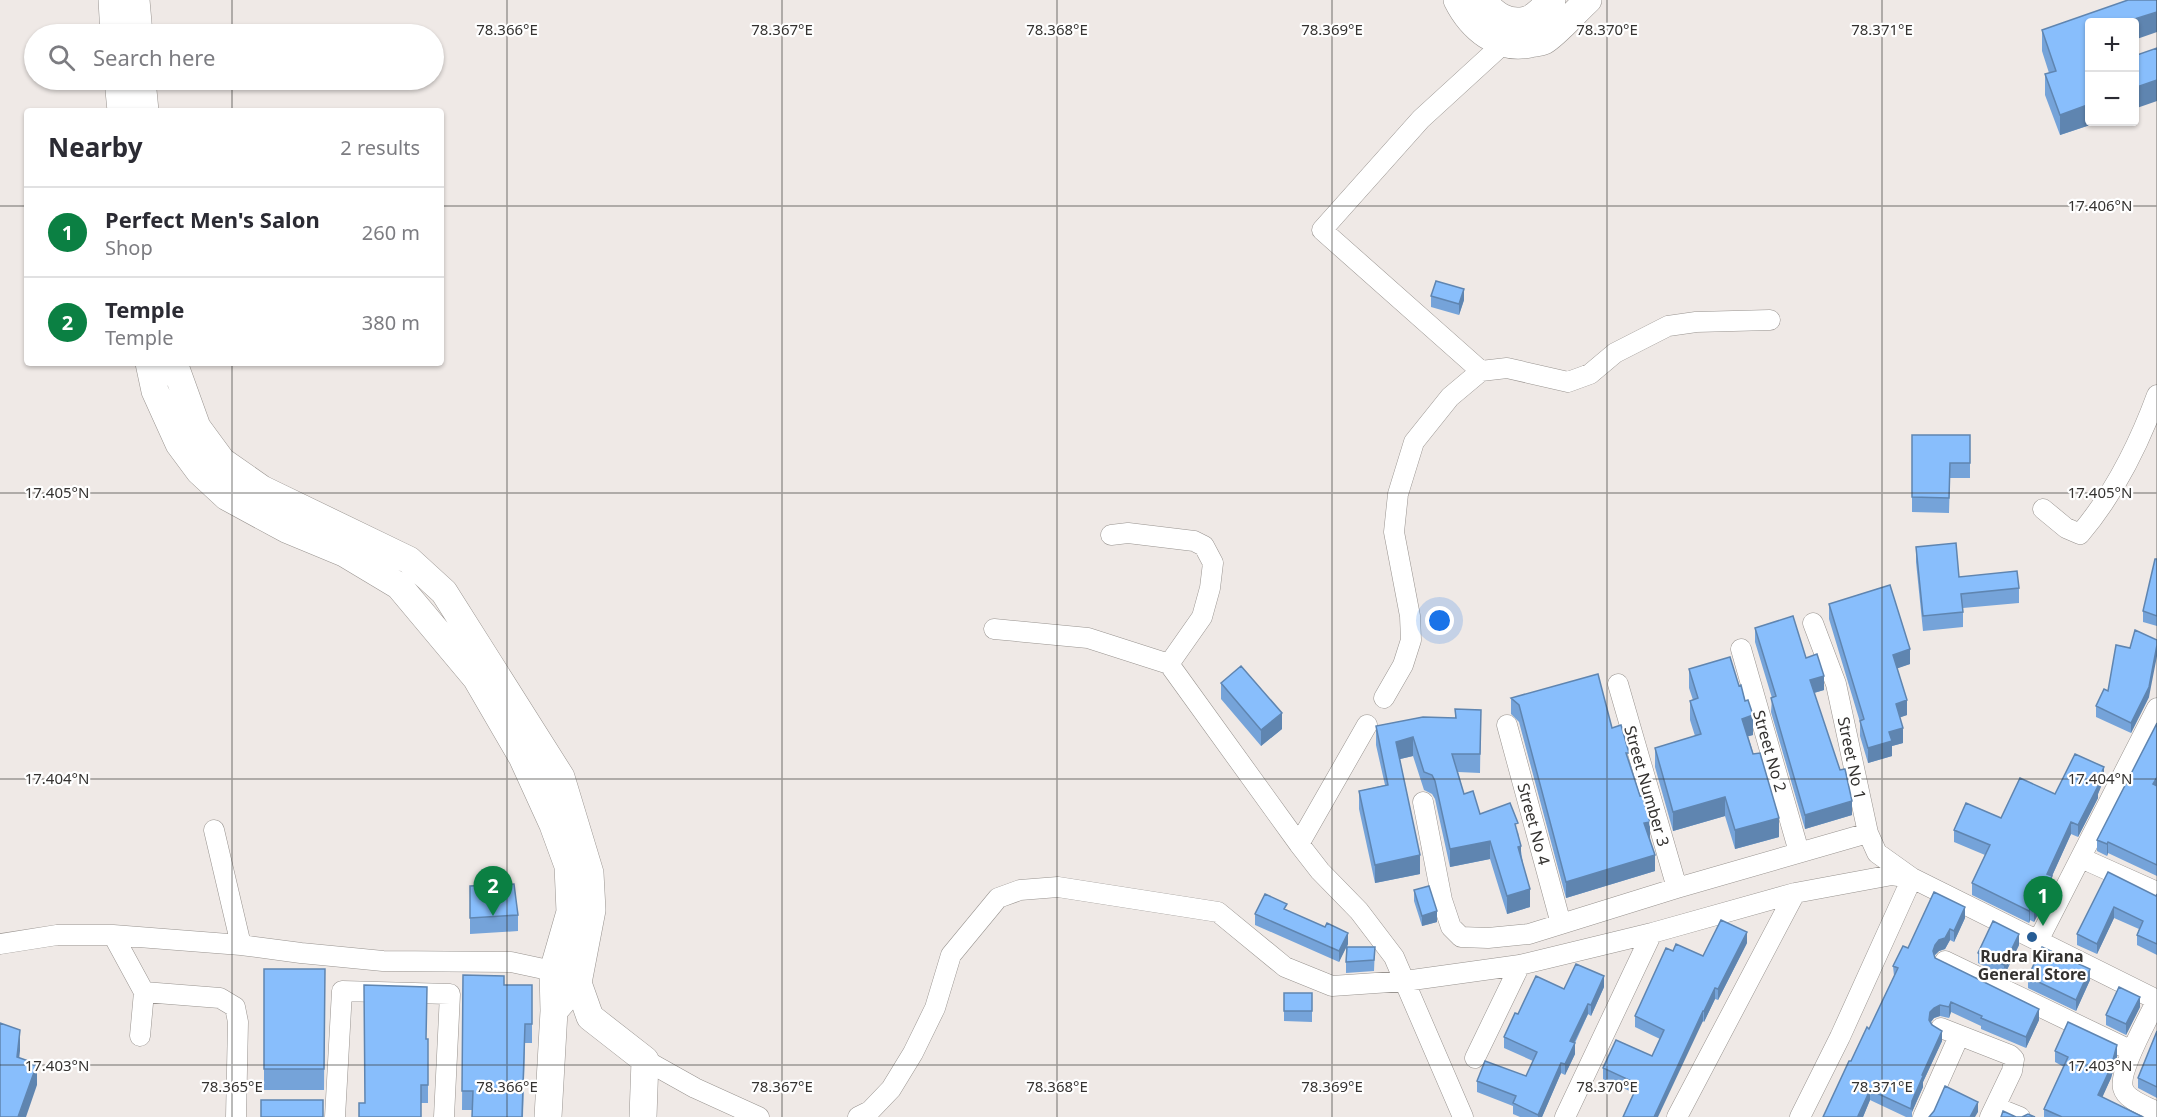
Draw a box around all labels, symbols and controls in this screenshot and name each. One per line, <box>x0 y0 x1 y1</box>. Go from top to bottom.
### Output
map controls <box>2085 18 2139 126</box>
button: + <box>2085 18 2139 72</box>
text: 78.366°E <box>476 19 538 39</box>
text: 78.367°E <box>751 19 813 39</box>
text: 78.368°E <box>1026 19 1088 39</box>
text: 78.369°E <box>1301 19 1363 39</box>
text: 78.370°E <box>1576 19 1638 39</box>
text: 78.371°E <box>1851 19 1913 39</box>
search box <box>24 24 444 90</box>
icon: search <box>45 41 78 74</box>
text: Search here <box>93 42 215 72</box>
button: − <box>2085 72 2139 126</box>
text: Nearby <box>48 129 143 165</box>
text: 2 results <box>340 134 420 161</box>
text: 17.406°N <box>2068 195 2132 215</box>
text: Perfect Men's Salon <box>105 204 320 234</box>
text: 1 <box>62 219 73 246</box>
text: 260 m <box>362 219 420 246</box>
text: Shop <box>105 234 153 261</box>
text: Temple <box>105 294 184 324</box>
text: 2 <box>62 309 73 336</box>
text: 380 m <box>362 309 420 336</box>
text: Temple <box>105 324 173 351</box>
text: 17.405°N <box>25 482 89 502</box>
text: 17.405°N <box>2068 482 2132 502</box>
your location <box>1425 606 1454 635</box>
street label: Street No 2 <box>1748 708 1792 794</box>
street label: Street No 1 <box>1833 715 1871 801</box>
street label: Street Number 3 <box>1619 723 1675 849</box>
text: 17.404°N <box>25 768 89 788</box>
text: 17.404°N <box>2068 768 2132 788</box>
street label: Street No 4 <box>1513 781 1555 867</box>
pin: 2 <box>474 866 512 916</box>
pin: 1 <box>2024 876 2062 926</box>
marker: Rudra Kirana General Store <box>2025 930 2039 944</box>
place label: Rudra Kirana General Store <box>1978 945 2086 985</box>
text: 17.403°N <box>25 1055 89 1075</box>
text: 17.403°N <box>2068 1055 2132 1075</box>
text: 78.365°E <box>201 1076 263 1096</box>
text: 78.366°E <box>476 1076 538 1096</box>
text: 78.367°E <box>751 1076 813 1096</box>
text: 78.368°E <box>1026 1076 1088 1096</box>
text: 78.369°E <box>1301 1076 1363 1096</box>
text: 78.370°E <box>1576 1076 1638 1096</box>
text: 78.371°E <box>1851 1076 1913 1096</box>

